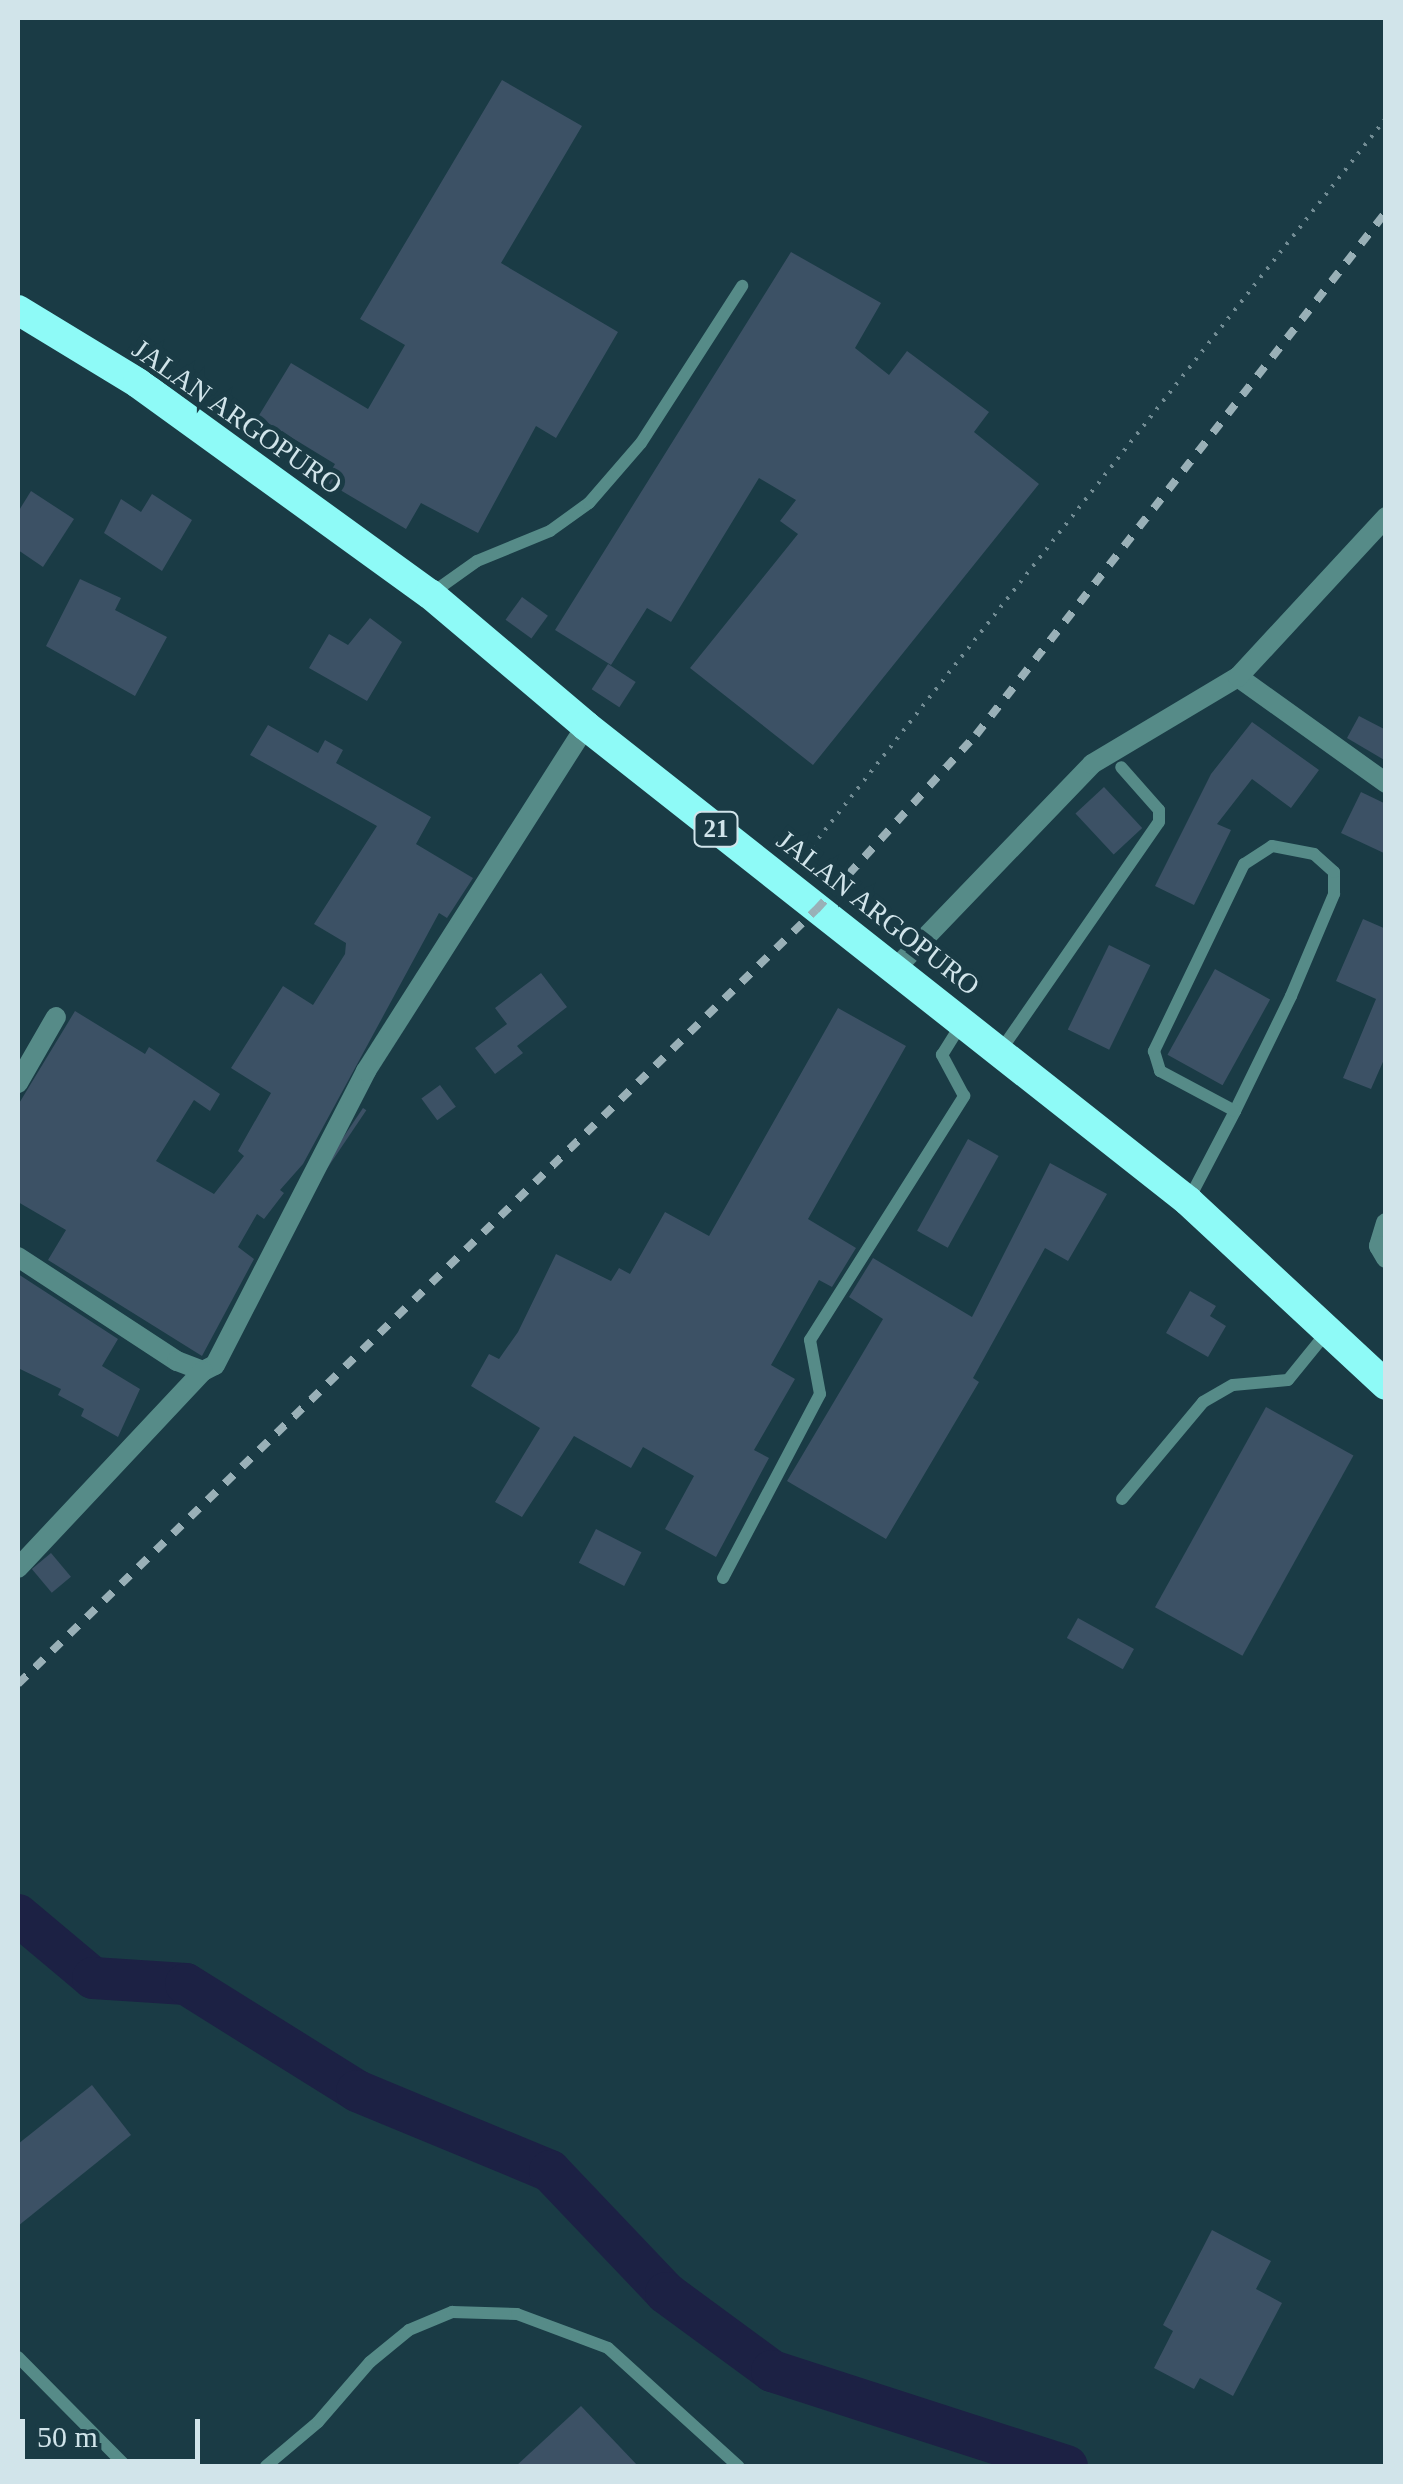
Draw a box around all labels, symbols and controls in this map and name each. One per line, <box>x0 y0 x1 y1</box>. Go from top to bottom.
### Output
street label: JALAN ARGOPURO <box>125 332 349 502</box>
road number: 21 <box>694 809 738 849</box>
street label: JALAN ARGOPURO <box>769 823 987 1003</box>
scale bar <box>25 2399 205 2461</box>
text: 50 m <box>37 2420 98 2453</box>

